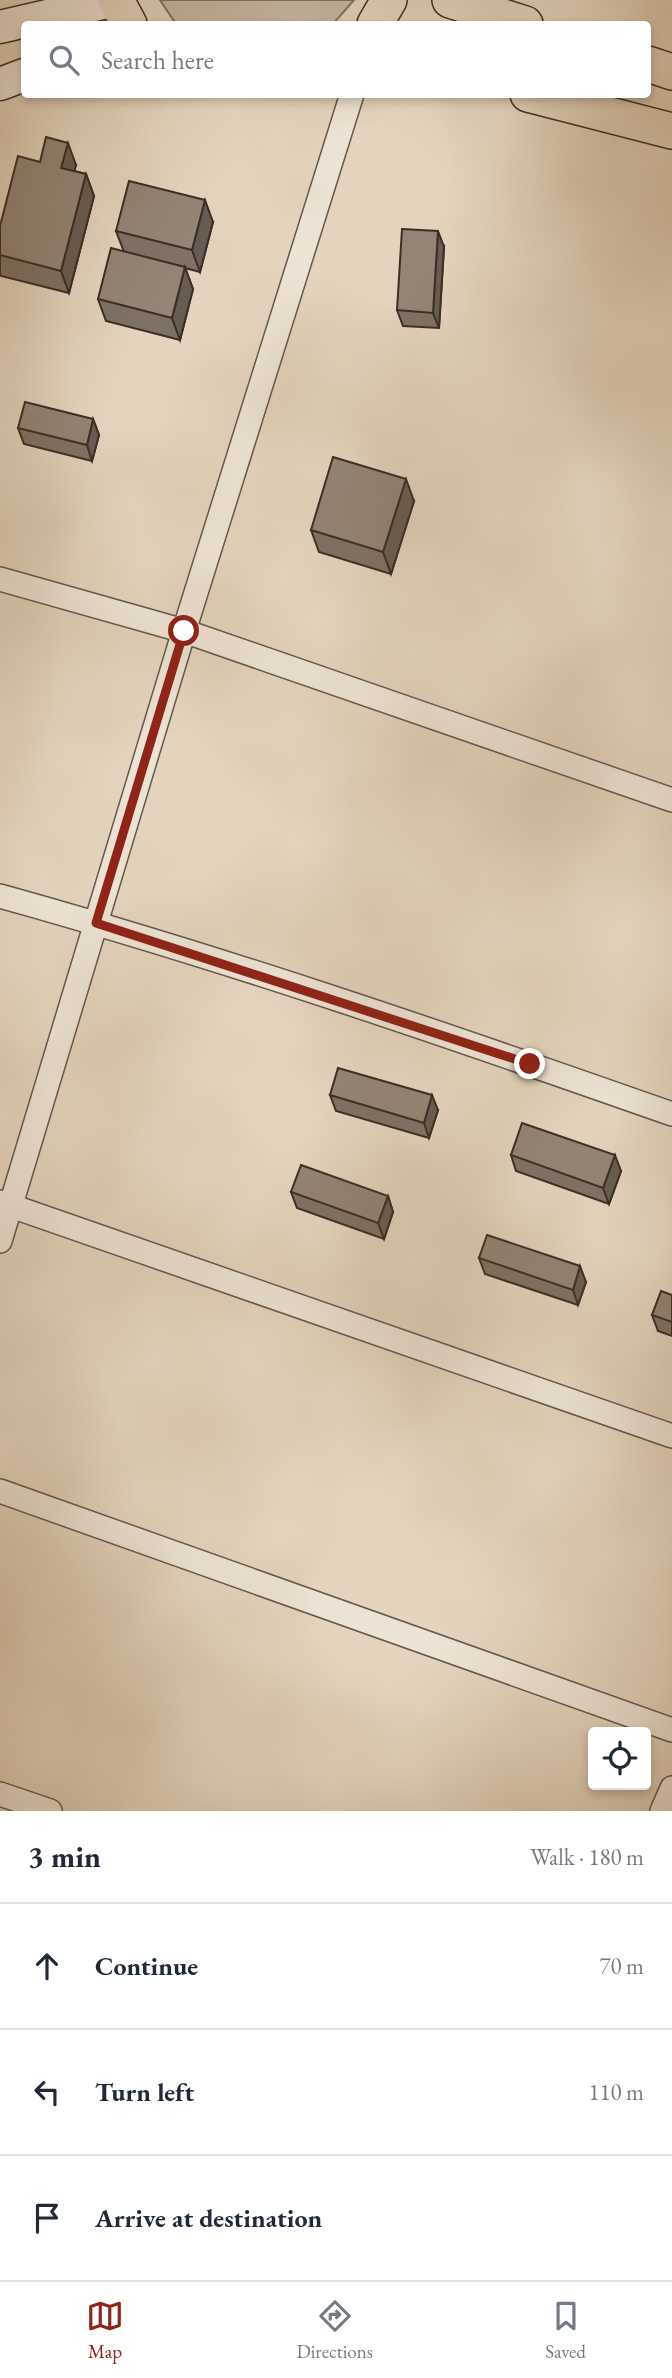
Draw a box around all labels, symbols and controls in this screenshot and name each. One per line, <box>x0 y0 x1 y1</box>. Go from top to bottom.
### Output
search box <box>21 21 651 98</box>
icon: search <box>45 41 83 79</box>
text: Search here <box>101 43 214 77</box>
route start <box>168 615 199 646</box>
route end <box>514 1048 545 1079</box>
map controls <box>588 1727 651 1790</box>
button: locate <box>588 1727 651 1790</box>
text: 3 min <box>28 1837 101 1876</box>
text: Walk · 180 m <box>530 1842 644 1872</box>
icon: ahead <box>28 1947 66 1985</box>
text: Continue <box>95 1949 198 1983</box>
text: 70 m <box>599 1951 644 1981</box>
icon: left <box>28 2073 66 2111</box>
text: Turn left <box>95 2075 194 2109</box>
text: 110 m <box>588 2077 644 2107</box>
icon: arrive <box>28 2199 66 2237</box>
text: Arrive at destination <box>95 2201 322 2235</box>
tab: Map <box>86 2297 124 2364</box>
tab: Directions <box>296 2297 373 2364</box>
tab: Saved <box>545 2297 586 2364</box>

